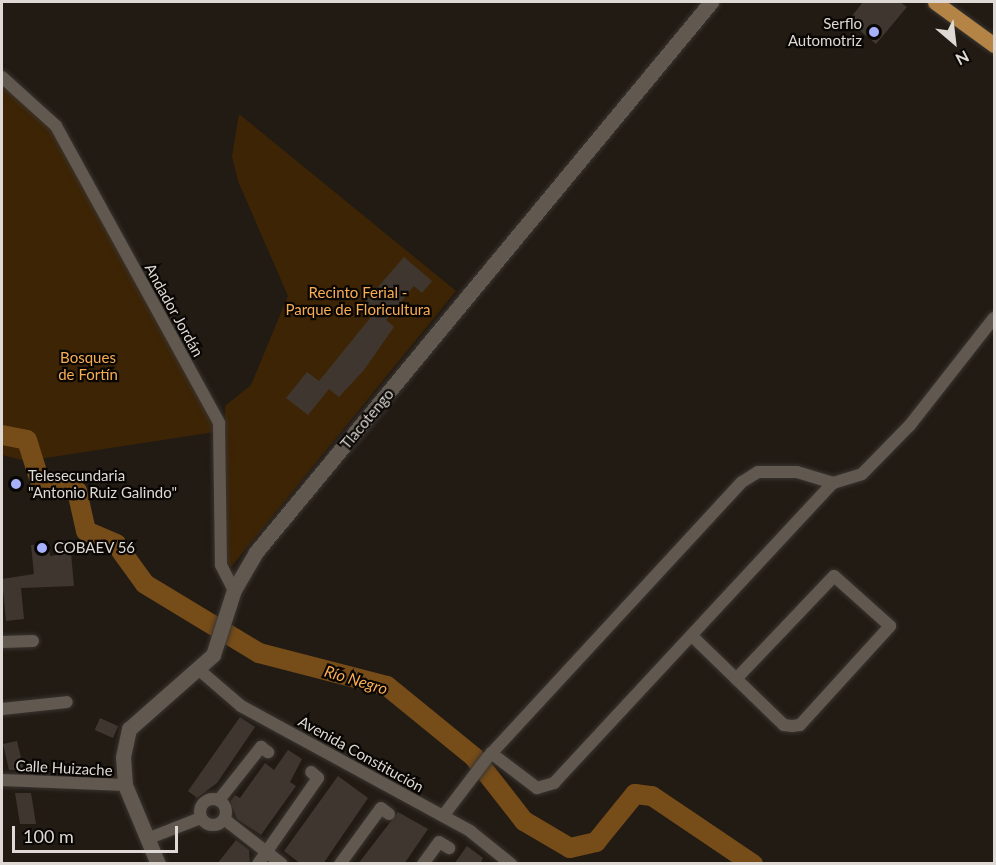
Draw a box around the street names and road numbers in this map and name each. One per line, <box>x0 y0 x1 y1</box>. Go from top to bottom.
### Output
street label: Andador Jordán <box>141 260 207 360</box>
street label: Tlacotengo <box>337 385 397 453</box>
street label: Avenida Constitución <box>295 712 427 796</box>
street label: Calle Huizache <box>15 756 113 780</box>

